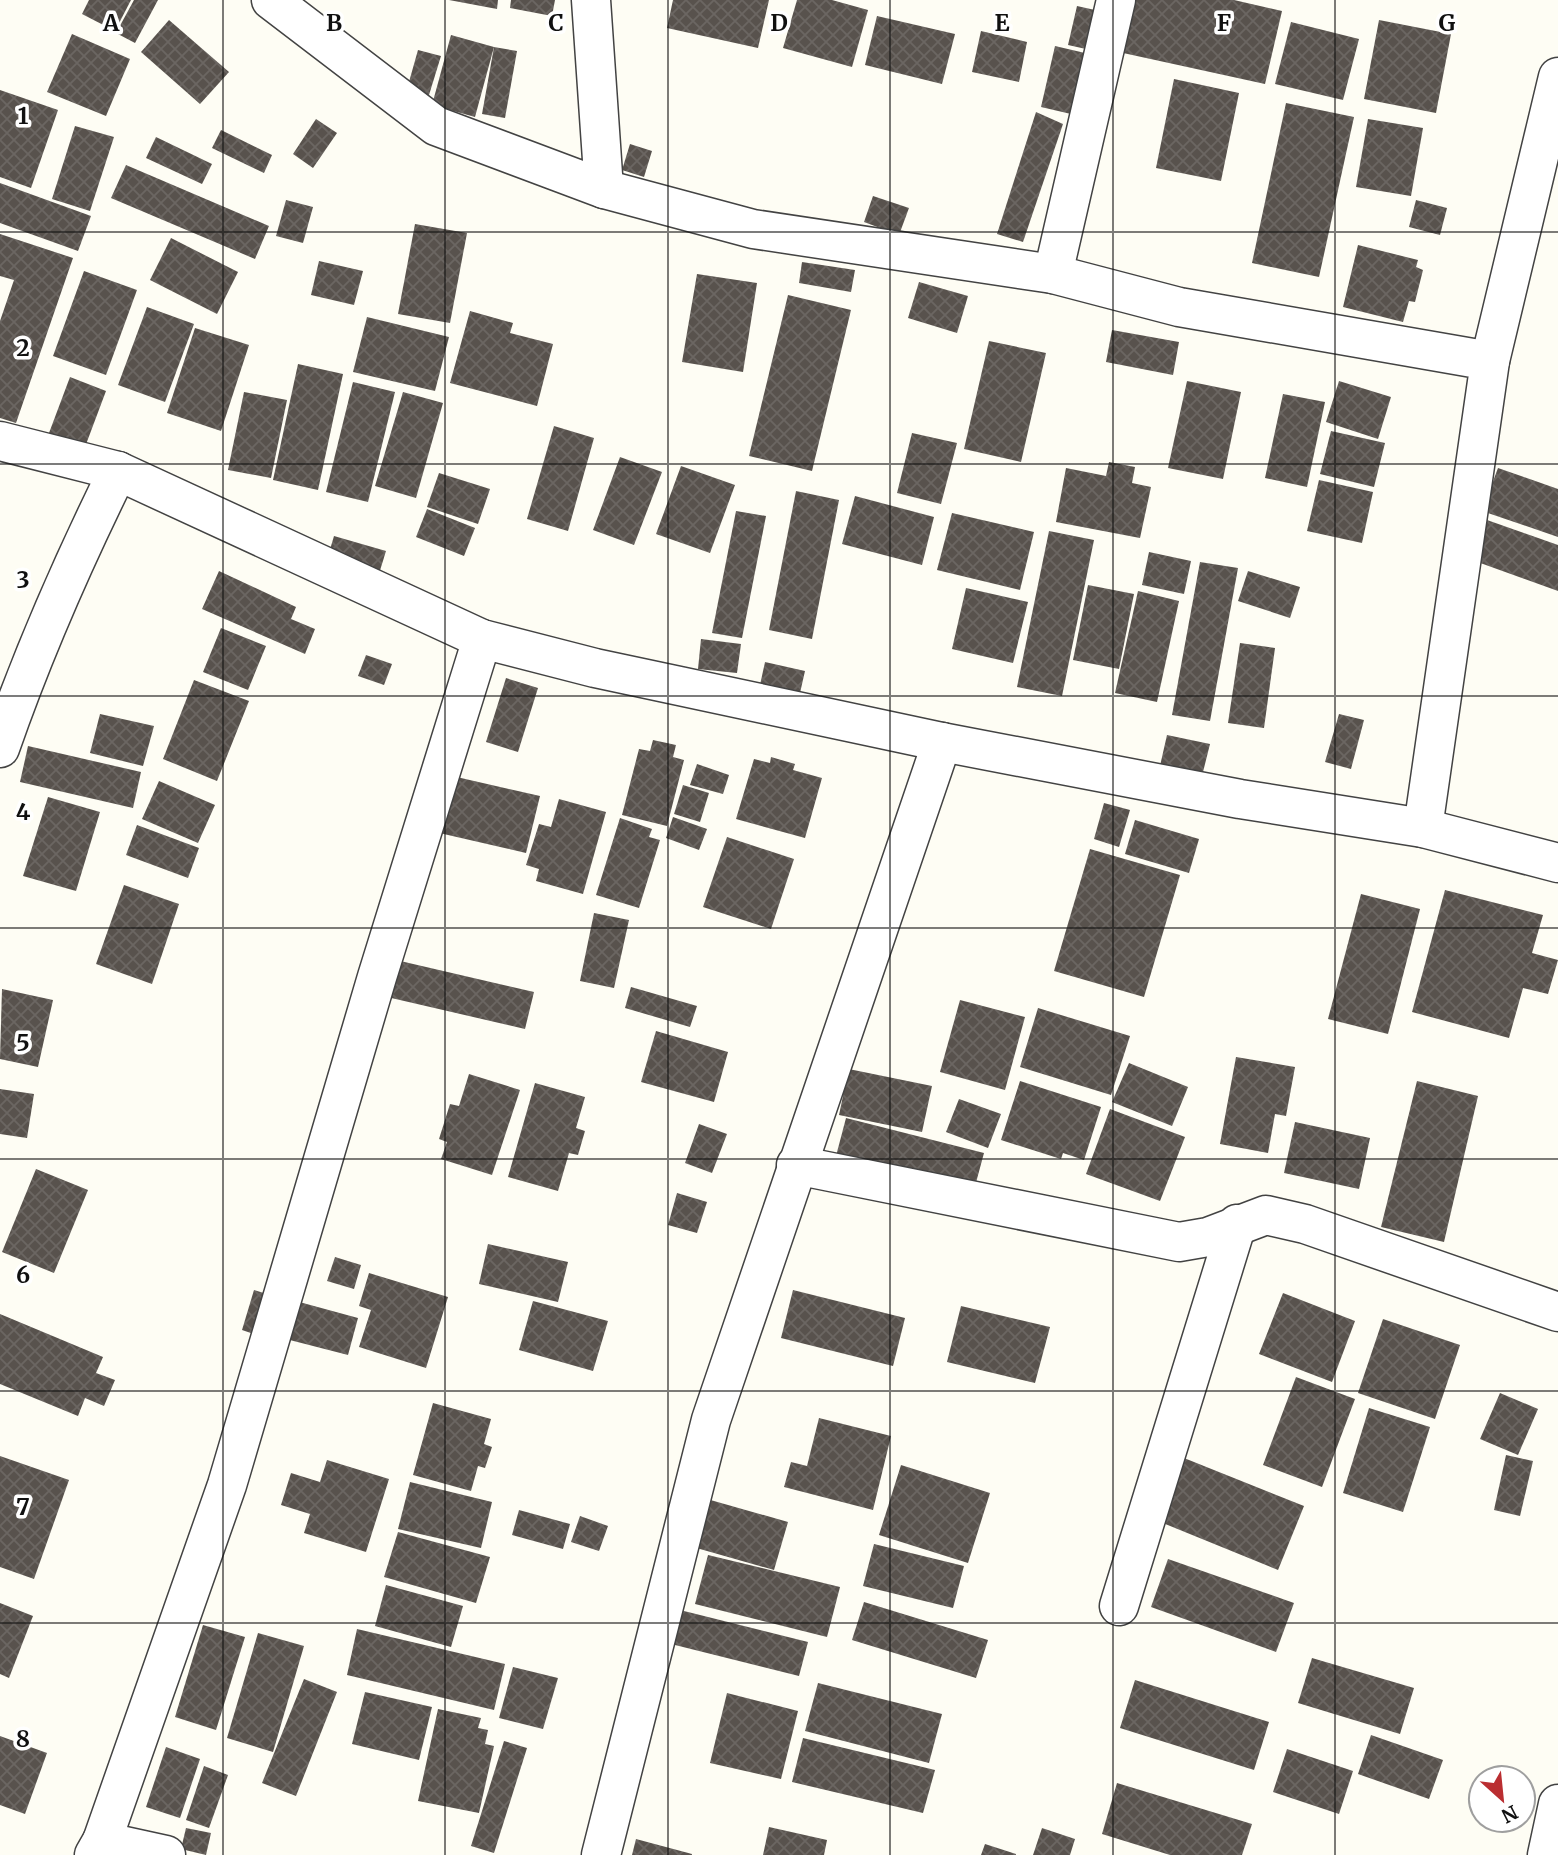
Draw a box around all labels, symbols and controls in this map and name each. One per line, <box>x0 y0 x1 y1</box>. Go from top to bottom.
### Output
text: A <box>102 8 120 37</box>
text: B <box>326 8 342 37</box>
text: C <box>548 8 564 37</box>
text: D <box>770 8 788 37</box>
text: E <box>994 8 1010 37</box>
text: F <box>1217 8 1231 37</box>
text: G <box>1439 8 1456 37</box>
text: 1 <box>18 101 29 130</box>
text: 2 <box>16 333 30 362</box>
text: 3 <box>16 565 30 594</box>
text: 4 <box>16 797 31 826</box>
text: 5 <box>16 1028 30 1057</box>
text: 6 <box>16 1260 30 1289</box>
text: 7 <box>16 1492 30 1521</box>
text: 8 <box>16 1724 30 1753</box>
north arrow <box>1467 1764 1537 1834</box>
text: N <box>1498 1800 1522 1828</box>

